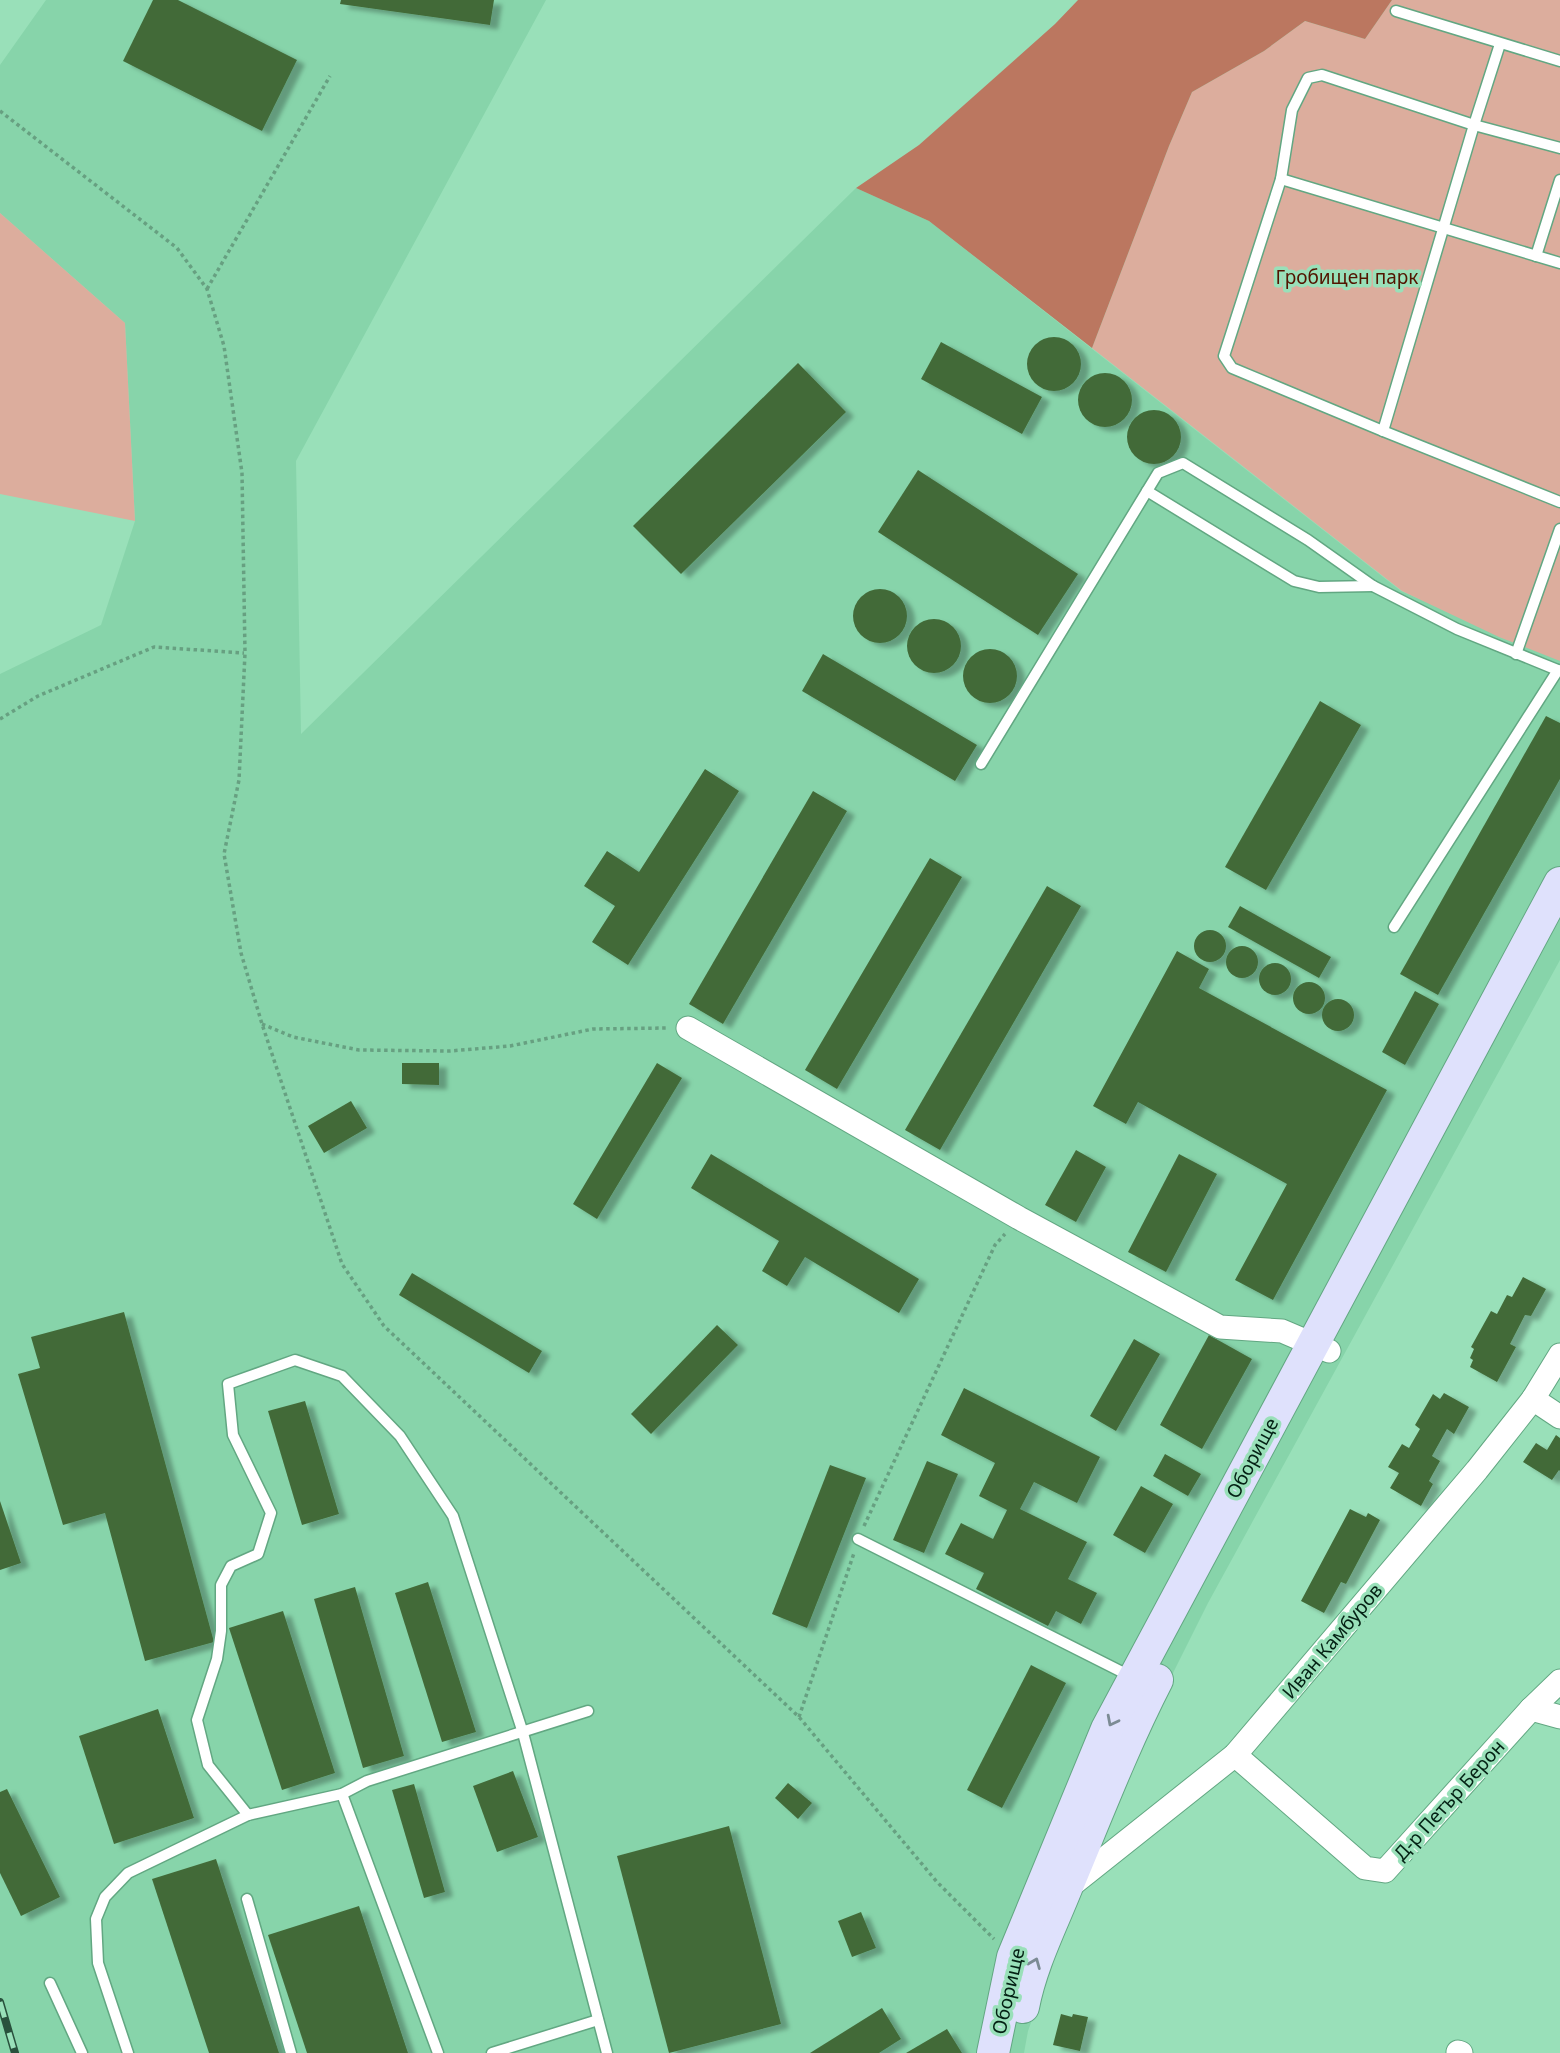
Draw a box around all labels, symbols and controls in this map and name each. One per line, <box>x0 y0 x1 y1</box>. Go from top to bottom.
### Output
park label: Гробищен парк <box>1276 264 1418 290</box>
street label: Оборище <box>1220 1413 1284 1503</box>
street label: Иван Камбуров <box>1276 1578 1388 1704</box>
one-way arrow <box>1106 1714 1120 1726</box>
street label: Д-р Петър Берон <box>1388 1734 1510 1866</box>
street label: Оборище <box>985 1945 1031 2037</box>
one-way arrow <box>1027 1958 1041 1970</box>

